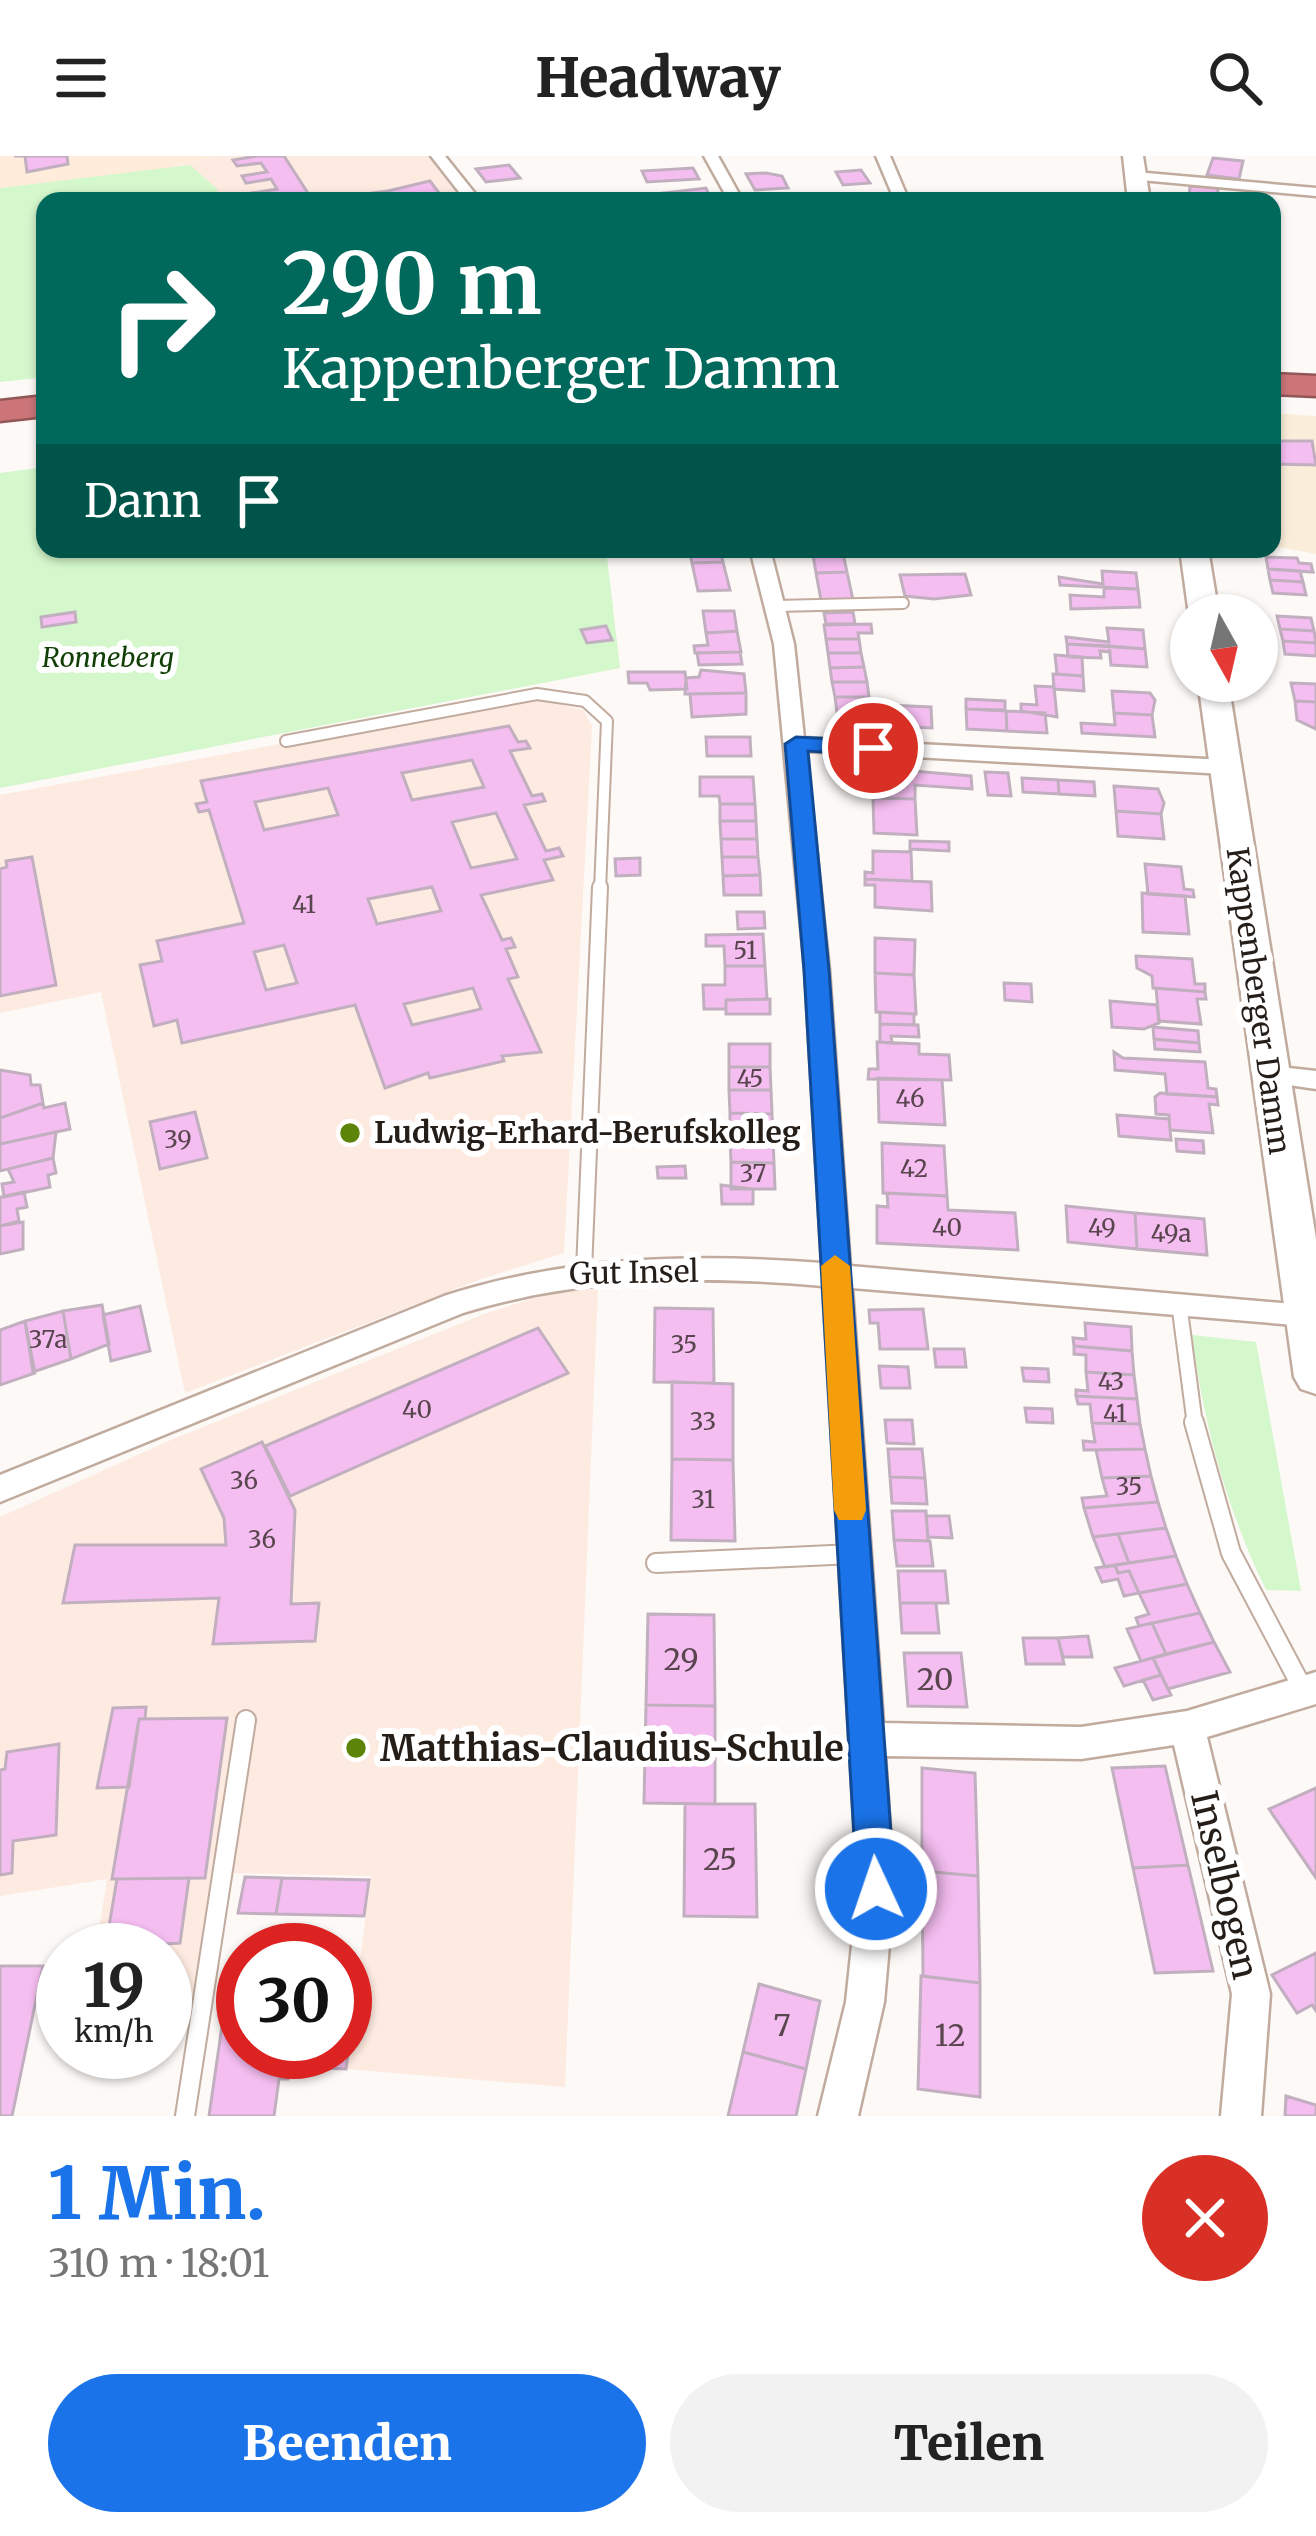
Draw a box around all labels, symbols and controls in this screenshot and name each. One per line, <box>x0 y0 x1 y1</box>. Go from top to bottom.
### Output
text: Headway <box>535 44 781 112</box>
icon: menu <box>48 45 114 111</box>
icon: search <box>1202 45 1268 111</box>
text: 290 m <box>282 231 542 337</box>
icon: right <box>84 240 240 396</box>
text: Kappenberger Damm <box>282 335 840 403</box>
icon: arrive <box>226 468 292 534</box>
text: Dann <box>84 473 202 529</box>
north arrow <box>1170 594 1278 702</box>
map controls <box>1170 594 1278 702</box>
park label: Ronneberg <box>42 640 174 674</box>
pin <box>822 697 924 799</box>
icon: arrive <box>840 715 906 781</box>
street label: Kappenberger Damm <box>1219 845 1299 1157</box>
house number: 41 <box>292 889 316 920</box>
house number: 51 <box>733 935 757 966</box>
house number: 45 <box>737 1063 763 1094</box>
house number: 46 <box>895 1083 925 1114</box>
place label: Ludwig-Erhard-Berufskolleg <box>374 1113 801 1151</box>
marker: Ludwig-Erhard-Berufskolleg <box>337 1120 363 1146</box>
house number: 39 <box>164 1124 192 1155</box>
house number: 42 <box>900 1153 928 1184</box>
house number: 37 <box>740 1158 766 1189</box>
house number: 40 <box>932 1212 962 1243</box>
house number: 49 <box>1088 1212 1116 1243</box>
house number: 49a <box>1151 1218 1191 1249</box>
street label: Gut Insel <box>569 1252 699 1292</box>
house number: 37a <box>29 1324 67 1355</box>
house number: 35 <box>671 1329 697 1360</box>
house number: 43 <box>1098 1366 1124 1397</box>
house number: 40 <box>402 1394 432 1425</box>
house number: 41 <box>1103 1398 1127 1429</box>
house number: 33 <box>690 1406 716 1437</box>
house number: 36 <box>230 1465 258 1496</box>
house number: 35 <box>1116 1471 1142 1502</box>
house number: 31 <box>691 1484 715 1515</box>
house number: 36 <box>248 1524 276 1555</box>
house number: 29 <box>663 1640 699 1678</box>
house number: 20 <box>917 1660 953 1698</box>
place label: Matthias-Claudius-Schule <box>380 1726 844 1771</box>
marker: Matthias-Claudius-Schule <box>343 1735 369 1761</box>
street label: Inselbogen <box>1181 1787 1268 1984</box>
position arrow <box>813 1826 939 1952</box>
house number: 25 <box>703 1840 737 1878</box>
speed limit sign: 30 <box>216 1923 372 2079</box>
text: 19 <box>83 1948 145 2023</box>
house number: 7 <box>773 2006 791 2044</box>
text: km/h <box>74 2012 154 2050</box>
house number: 12 <box>934 2016 966 2054</box>
text: 1 Min. <box>48 2148 266 2239</box>
button: close <box>1142 2155 1268 2281</box>
text: 310 m · 18:01 <box>48 2239 269 2288</box>
button: Beenden <box>48 2374 646 2512</box>
button: Teilen <box>670 2374 1268 2512</box>

